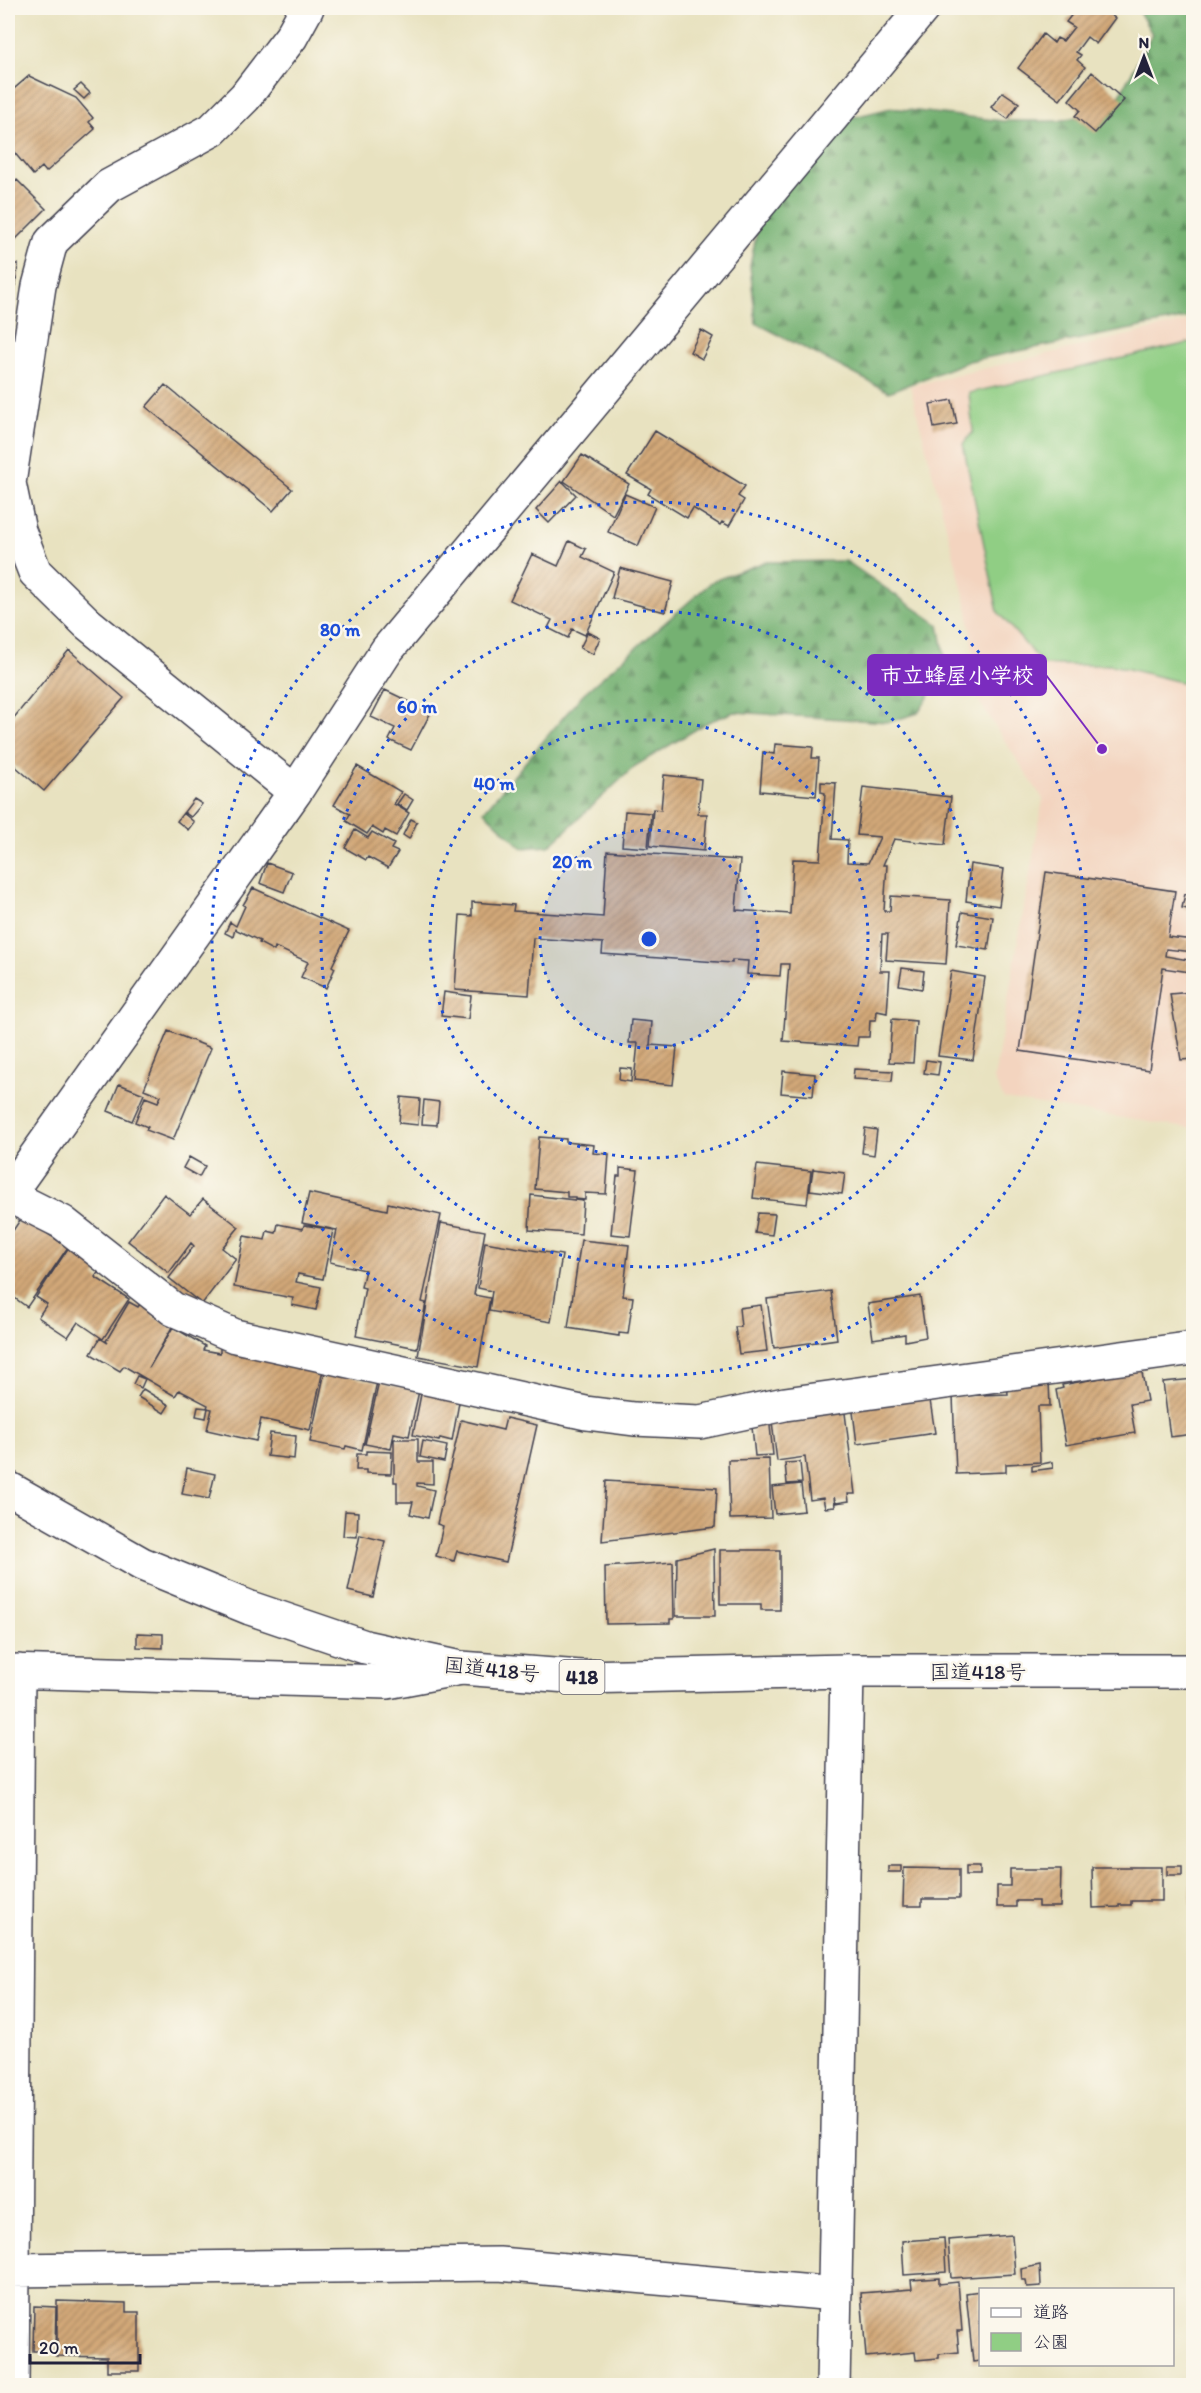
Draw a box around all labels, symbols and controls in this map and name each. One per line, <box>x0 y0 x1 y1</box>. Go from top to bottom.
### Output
north arrow <box>1114 27 1174 87</box>
text: N <box>1139 33 1149 52</box>
text: 80 m <box>320 619 361 641</box>
callout: 市立蜂屋小学校 <box>868 655 1046 695</box>
text: 市立蜂屋小学校 <box>880 662 1034 689</box>
text: 60 m <box>397 696 438 718</box>
text: 40 m <box>473 773 515 795</box>
text: 20 m <box>552 851 593 873</box>
centre of rings <box>639 929 659 949</box>
street label: 国道418号 <box>443 1652 541 1686</box>
street label: 国道418号 <box>930 1659 1026 1684</box>
road number: 418 <box>560 1660 604 1694</box>
legend <box>979 2288 1174 2366</box>
text: 道路 <box>1033 2301 1069 2323</box>
scale bar <box>30 2327 140 2365</box>
text: 公園 <box>1033 2331 1069 2353</box>
text: 20 m <box>39 2337 79 2359</box>

